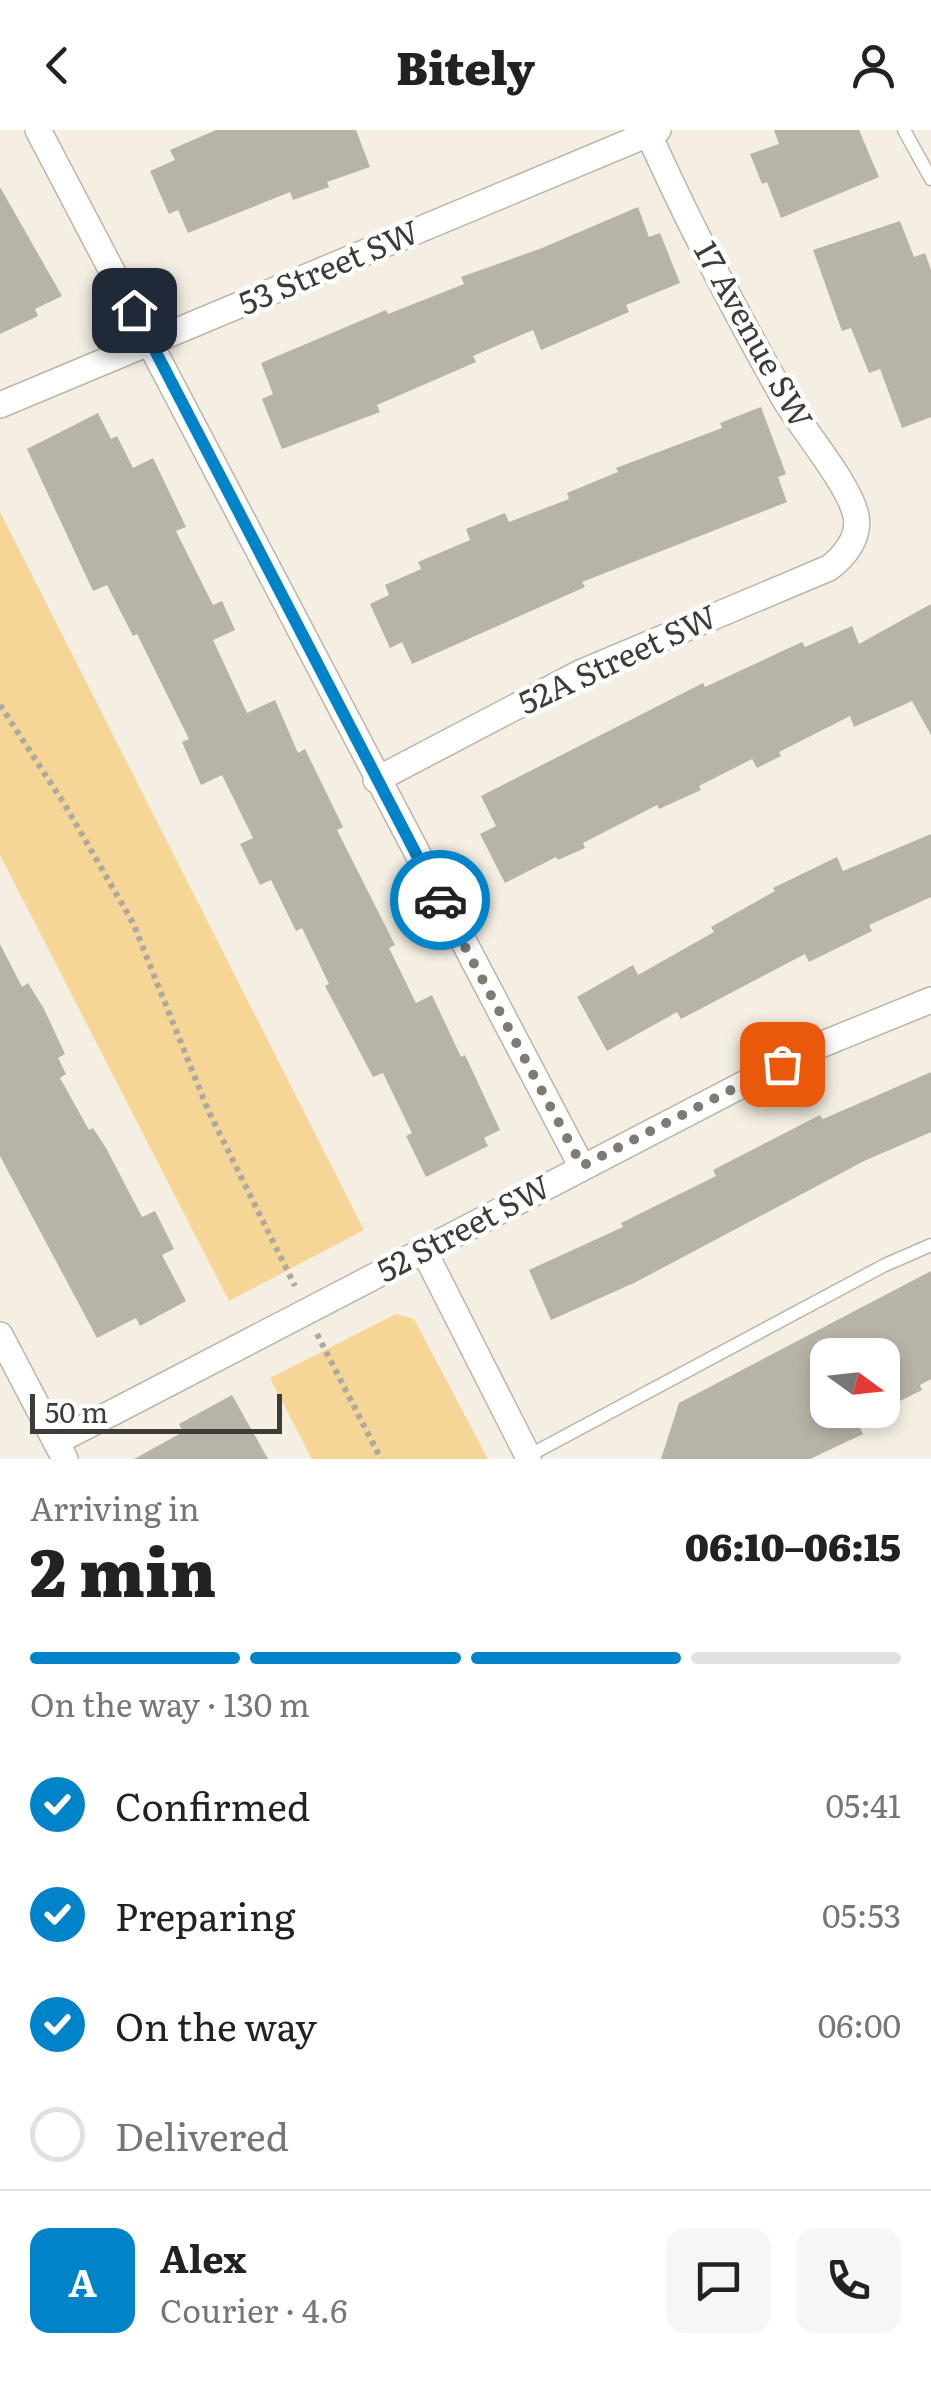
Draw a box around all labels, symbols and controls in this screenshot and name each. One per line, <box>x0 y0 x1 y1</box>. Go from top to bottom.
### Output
text: Bitely <box>396 32 535 99</box>
icon: back <box>30 38 85 93</box>
icon: person <box>846 38 901 93</box>
street label: 53 Street SW <box>230 206 426 325</box>
street label: 17 Avenue SW <box>684 231 827 436</box>
pin <box>92 268 177 353</box>
icon: home <box>107 283 162 338</box>
street label: 52A Street SW <box>510 590 724 724</box>
courier <box>390 850 490 950</box>
icon: car <box>413 873 468 928</box>
pin <box>740 1022 825 1107</box>
icon: bag <box>755 1037 810 1092</box>
street label: 52 Street SW <box>367 1160 558 1292</box>
north arrow <box>810 1338 900 1428</box>
map controls <box>810 1338 900 1428</box>
scale bar <box>30 1389 282 1434</box>
text: 50 m <box>45 1390 108 1432</box>
text: Arriving in <box>30 1483 200 1531</box>
text: 06:10–06:15 <box>685 1516 901 1573</box>
text: 2 min <box>30 1520 216 1617</box>
text: On the way · 130 m <box>30 1679 310 1727</box>
text: Confirmed <box>115 1776 310 1833</box>
icon: check <box>30 1777 85 1832</box>
text: 05:41 <box>826 1780 901 1828</box>
text: Preparing <box>115 1886 295 1943</box>
icon: check <box>30 1887 85 1942</box>
text: 05:53 <box>822 1890 901 1938</box>
text: On the way <box>115 1996 317 2053</box>
icon: check <box>30 1997 85 2052</box>
text: 06:00 <box>818 2000 901 2048</box>
text: Delivered <box>115 2106 289 2163</box>
text: Alex <box>160 2228 246 2285</box>
button: chat <box>666 2228 771 2333</box>
button: phone <box>796 2228 901 2333</box>
text: A <box>68 2252 97 2309</box>
text: Courier · 4.6 <box>160 2285 347 2333</box>

